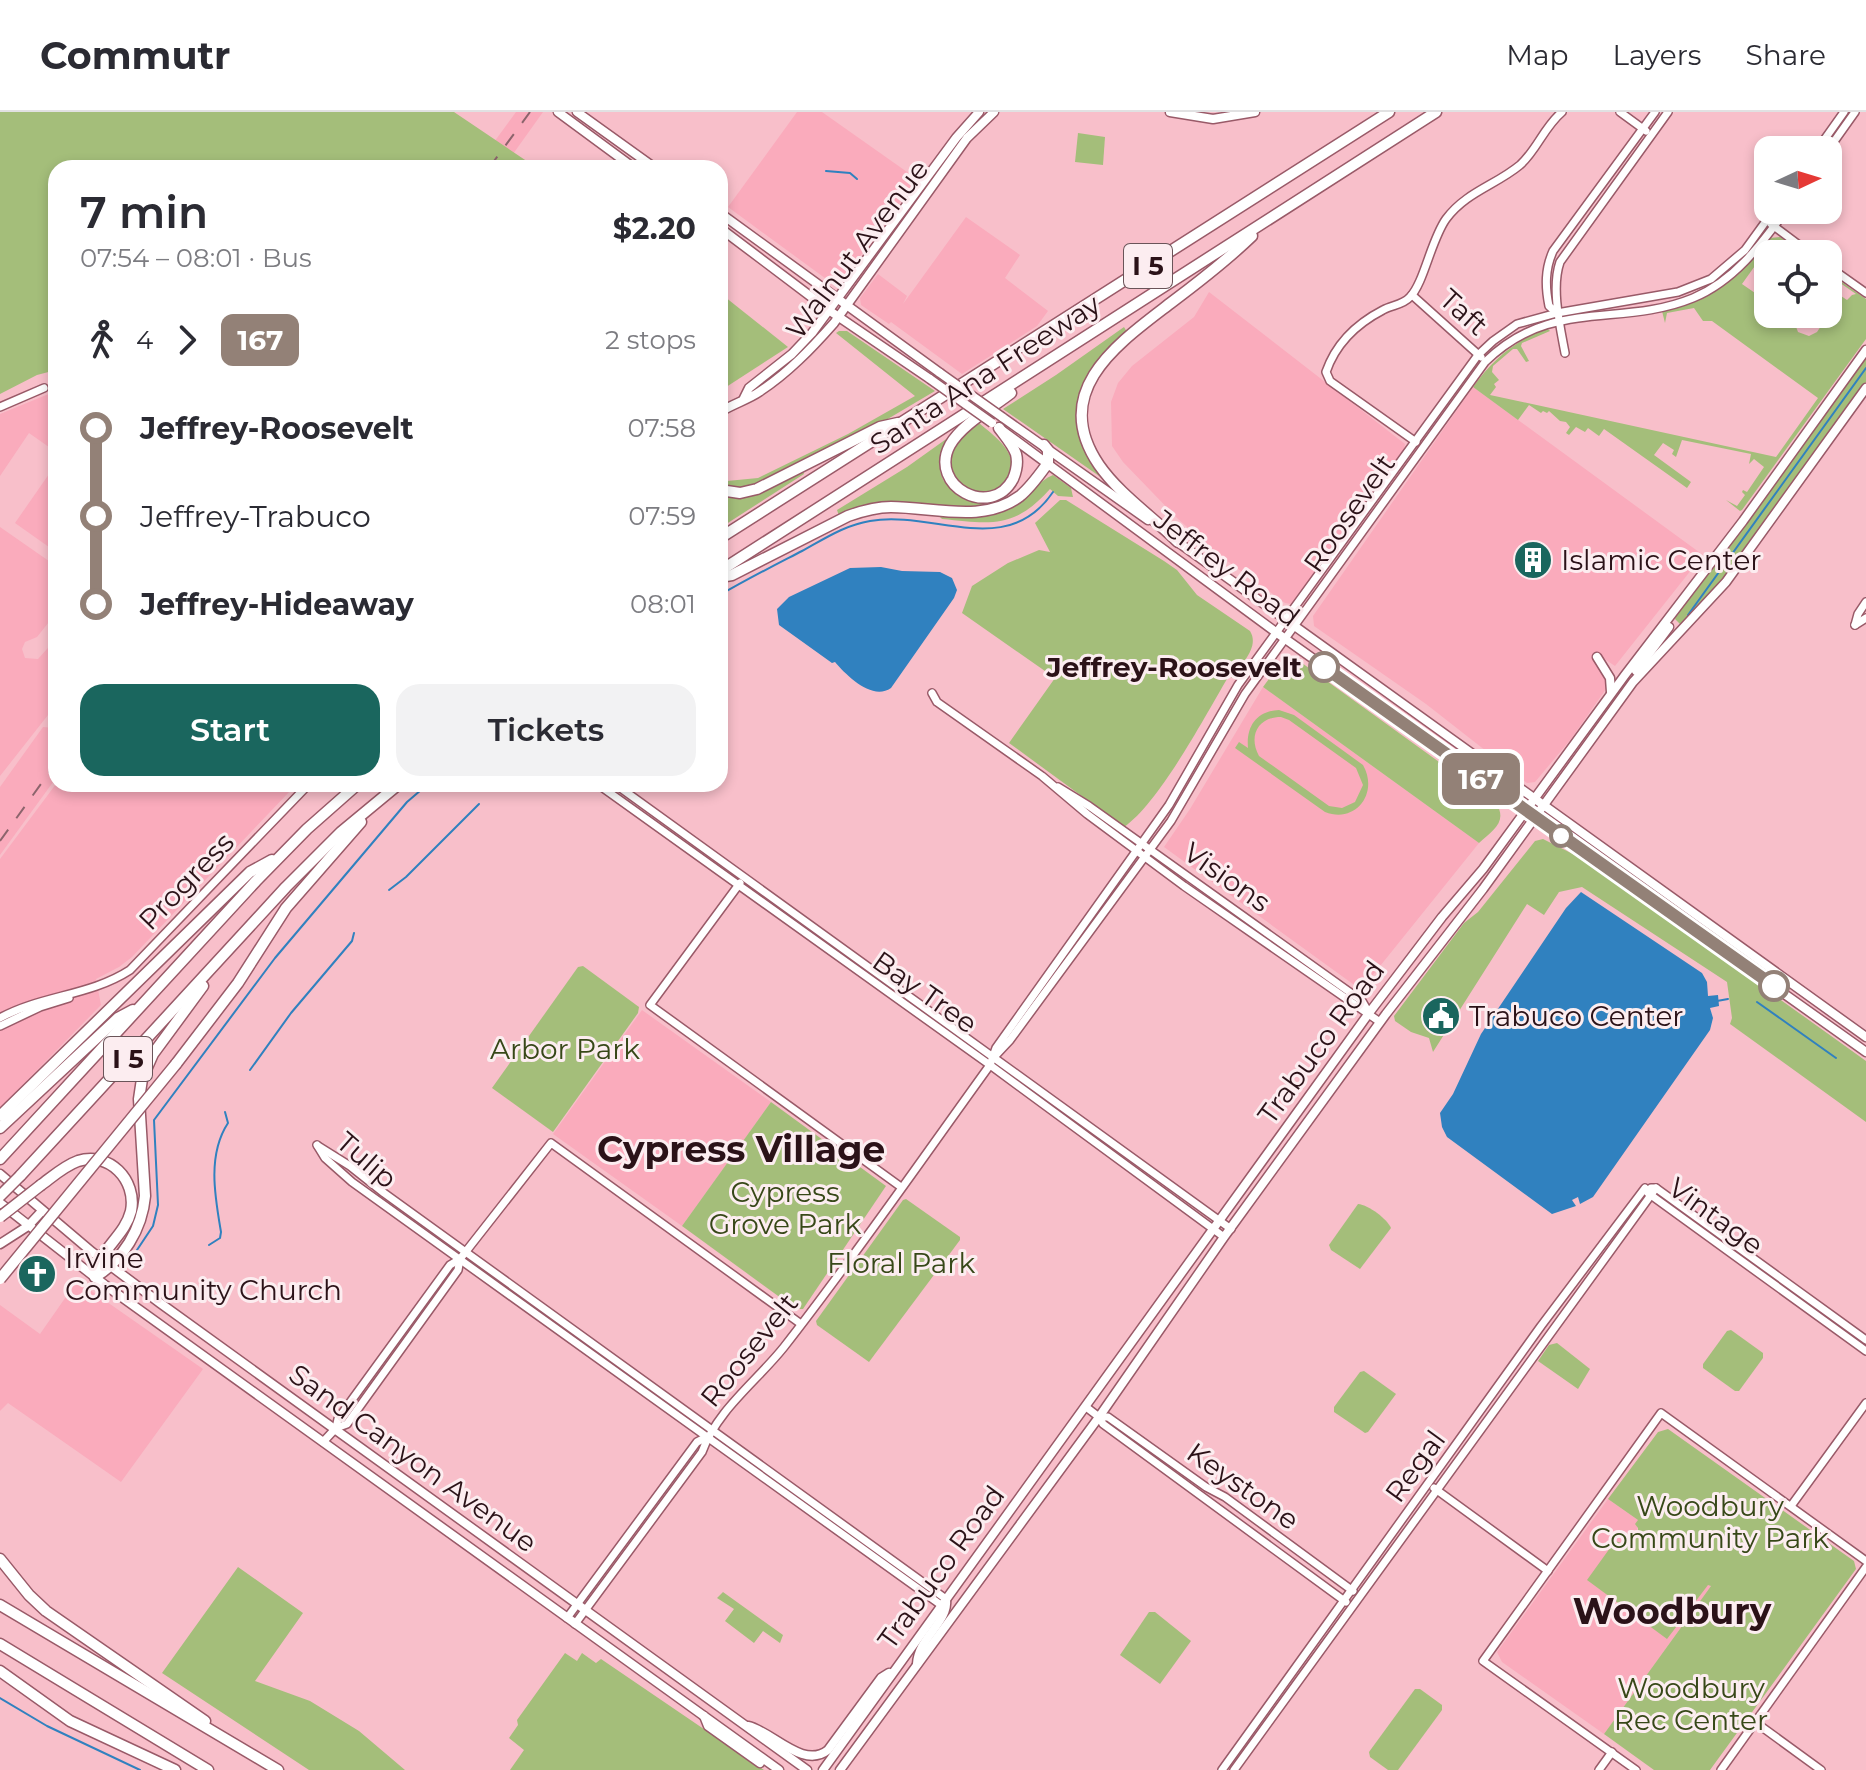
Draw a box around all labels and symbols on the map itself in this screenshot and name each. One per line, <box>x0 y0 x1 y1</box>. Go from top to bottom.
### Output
north arrow <box>1754 136 1842 224</box>
street label: Walnut Avenue <box>779 153 935 345</box>
road number: I 5 <box>1124 244 1172 288</box>
street label: Taft <box>1433 282 1495 342</box>
street label: Santa Ana Freeway <box>864 287 1107 461</box>
street label: Roosevelt <box>1296 448 1402 578</box>
street label: Jeffrey Road <box>1147 502 1306 634</box>
building icon: Islamic Center <box>1512 539 1554 581</box>
place label: Islamic Center <box>1561 543 1762 577</box>
place label: Jeffrey-Roosevelt <box>1046 650 1302 684</box>
marker: Jeffrey-Roosevelt <box>1309 652 1339 682</box>
line badge: 167 <box>1435 753 1527 805</box>
street label: Progress <box>131 825 241 937</box>
unlabelled marker <box>1550 825 1572 847</box>
street label: Visions <box>1177 835 1277 919</box>
street label: Bay Tree <box>866 944 984 1040</box>
street label: Trabuco Road <box>1250 954 1392 1130</box>
unlabelled marker <box>1759 971 1789 1001</box>
public building icon: Trabuco Center <box>1420 995 1462 1037</box>
place label: Trabuco Center <box>1469 999 1684 1033</box>
park label: Arbor Park <box>490 1032 640 1066</box>
road number: I 5 <box>104 1037 152 1081</box>
street label: Tulip <box>330 1125 404 1195</box>
district label: Cypress Village <box>597 1127 885 1171</box>
street label: Vintage <box>1662 1170 1770 1262</box>
park label: Cypress Grove Park <box>709 1175 862 1241</box>
place label: Irvine Community Church <box>65 1241 342 1307</box>
park label: Floral Park <box>827 1246 975 1280</box>
church icon: Irvine Community Church <box>16 1253 58 1295</box>
street label: Roosevelt <box>693 1286 805 1414</box>
street label: Sand Canyon Avenue <box>283 1357 543 1559</box>
street label: Regal <box>1378 1423 1452 1509</box>
street label: Keystone <box>1180 1435 1306 1537</box>
street label: Trabuco Road <box>870 1479 1012 1655</box>
park label: Woodbury Community Park <box>1591 1489 1829 1555</box>
district label: Woodbury <box>1573 1589 1772 1633</box>
park label: Woodbury Rec Center <box>1614 1671 1768 1737</box>

